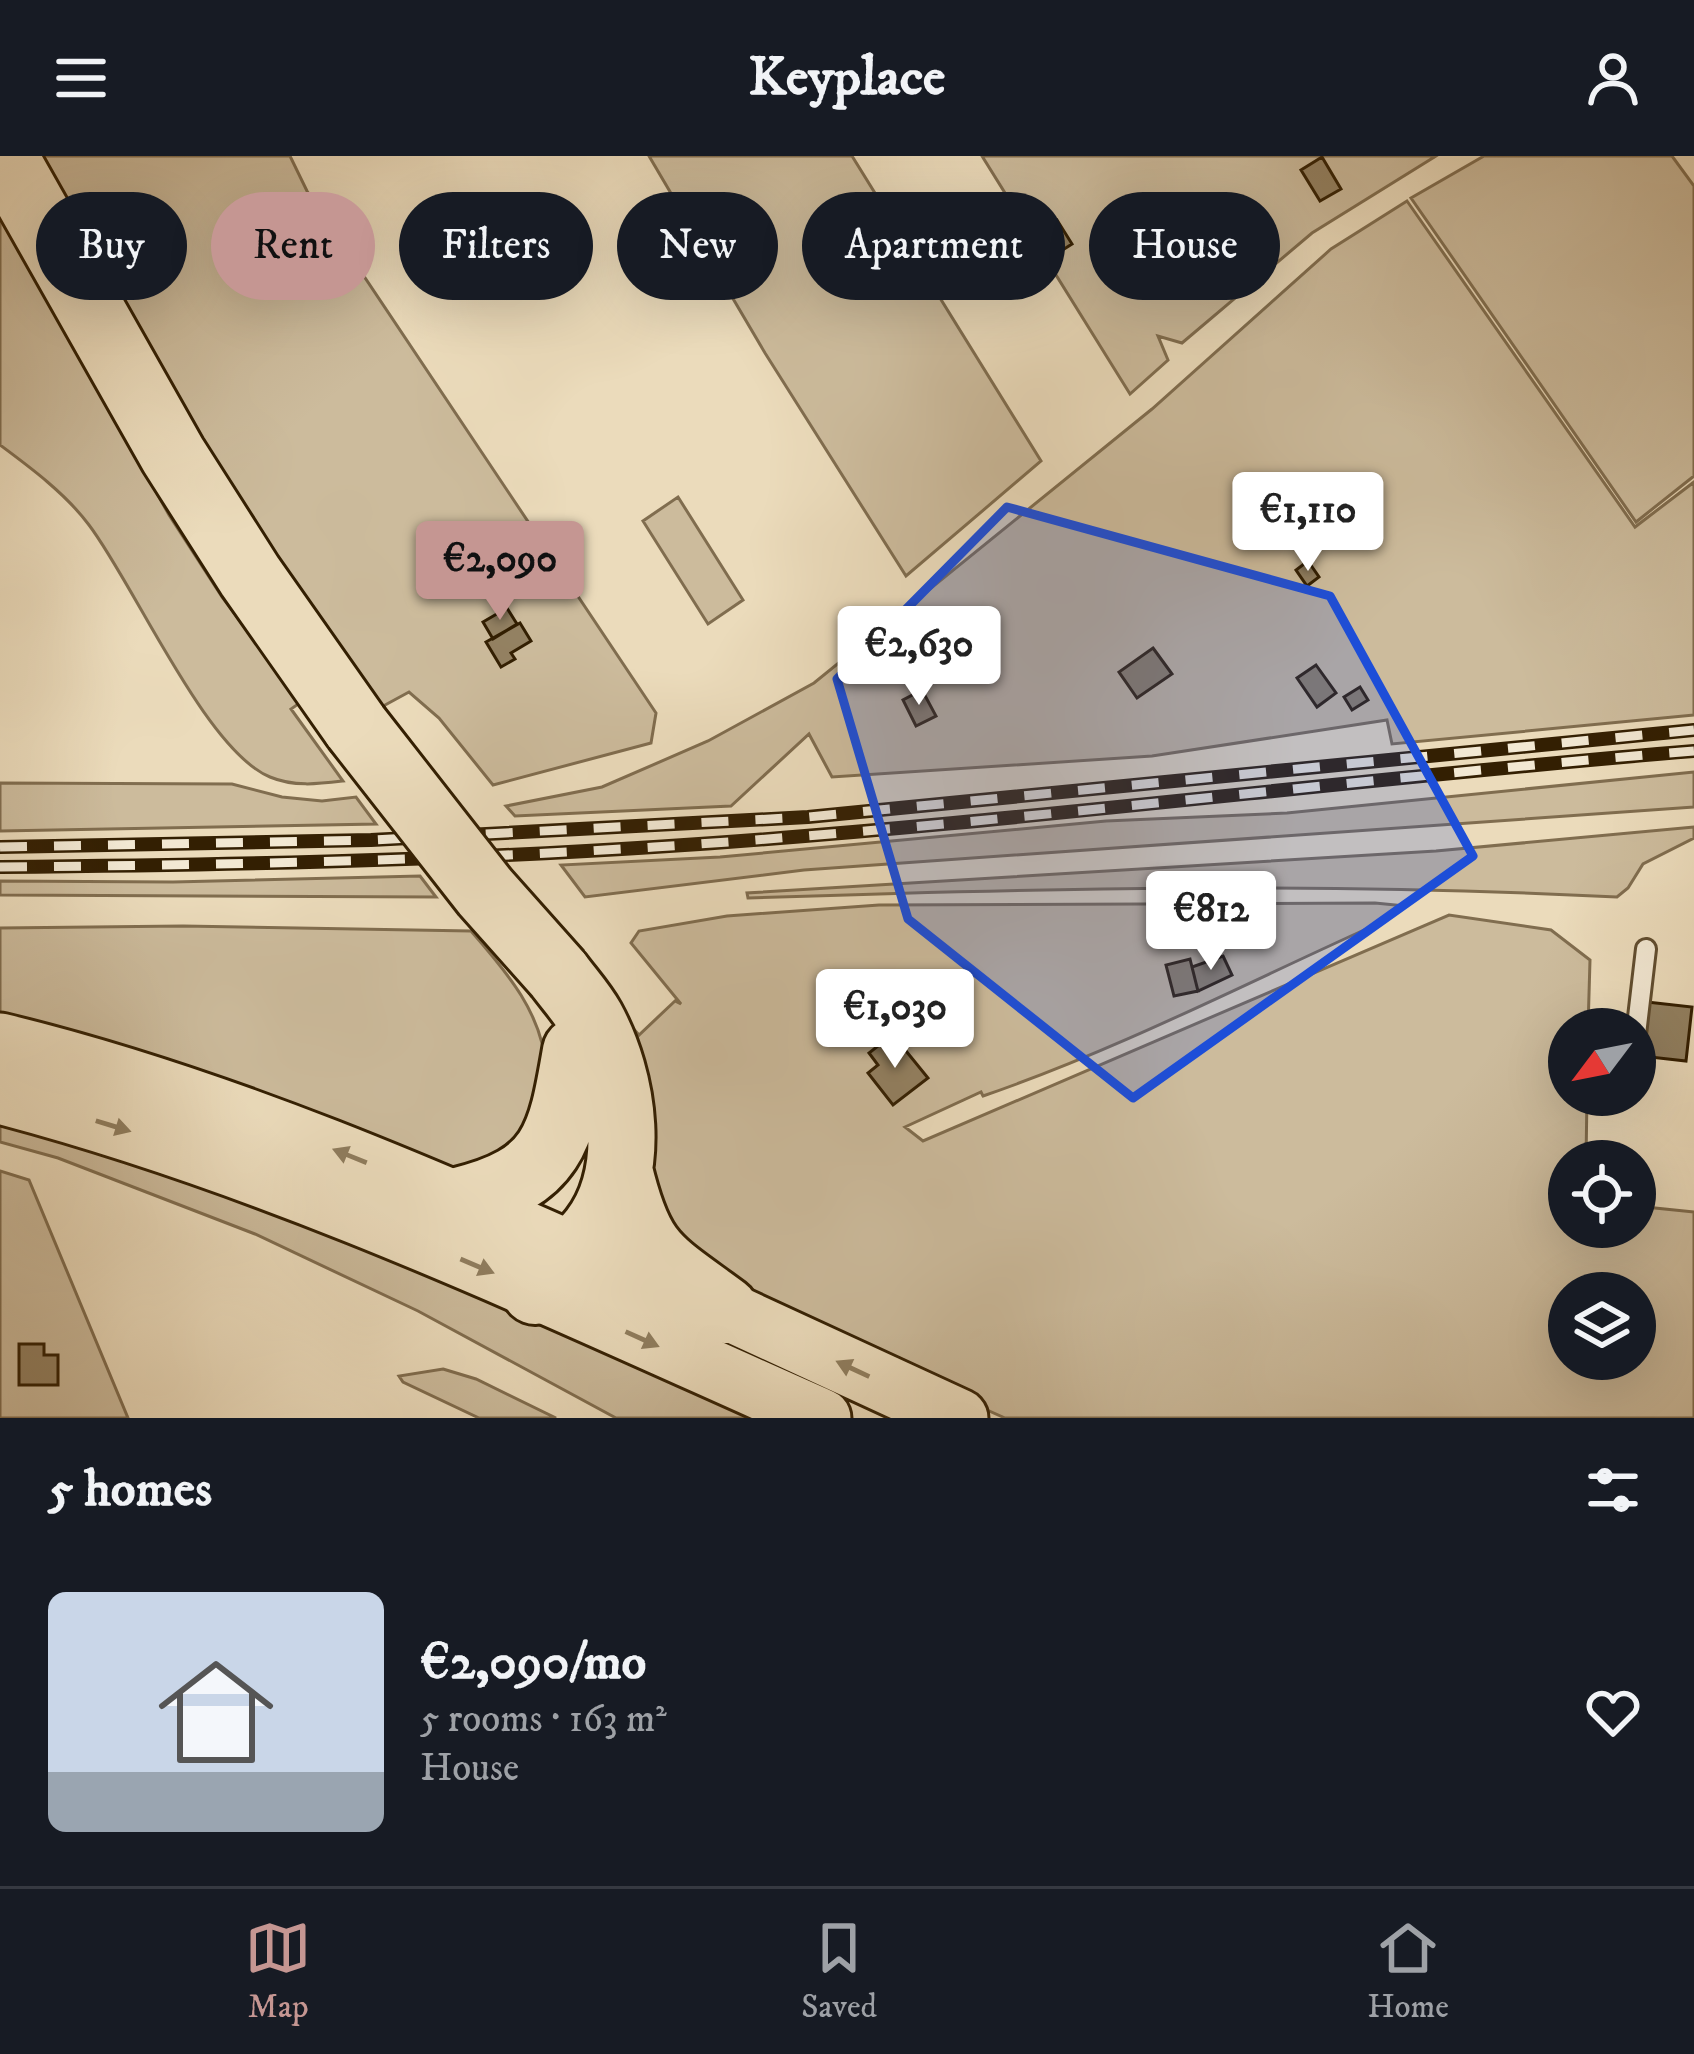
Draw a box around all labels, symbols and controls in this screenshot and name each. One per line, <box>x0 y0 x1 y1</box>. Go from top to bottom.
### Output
icon: menu <box>48 45 114 111</box>
text: Keyplace <box>749 45 945 112</box>
icon: person <box>1580 45 1646 111</box>
chip: Buy <box>36 192 187 300</box>
chip: Rent <box>211 192 375 300</box>
chip: Filters <box>399 192 593 300</box>
chip: New <box>617 192 778 300</box>
chip: Apartment <box>802 192 1065 300</box>
chip: House <box>1089 192 1280 300</box>
pin: €1,110 <box>1210 472 1406 574</box>
text: €1,110 <box>1259 486 1357 535</box>
pin: €2,090 <box>402 521 598 623</box>
text: €2,090 <box>443 535 557 584</box>
pin: €2,630 <box>821 606 1017 708</box>
text: €2,630 <box>865 620 973 669</box>
pin: €812 <box>1140 871 1282 973</box>
text: €812 <box>1173 885 1249 934</box>
pin: €1,030 <box>797 969 993 1071</box>
text: €1,030 <box>843 983 947 1032</box>
north arrow <box>1548 1008 1656 1116</box>
map controls <box>1548 1008 1656 1380</box>
one-way arrow <box>95 1118 132 1136</box>
button: locate <box>1548 1140 1656 1248</box>
one-way arrow <box>332 1146 368 1165</box>
one-way arrow <box>459 1257 495 1276</box>
button: layers <box>1548 1272 1656 1380</box>
one-way arrow <box>625 1329 660 1349</box>
one-way arrow <box>835 1359 870 1379</box>
icon: filters <box>1580 1457 1646 1523</box>
text: 5 homes <box>48 1458 212 1522</box>
text: €2,090/mo <box>420 1631 646 1695</box>
icon: home <box>144 1640 288 1784</box>
icon: heart <box>1580 1679 1646 1745</box>
text: 5 rooms · 163 m² <box>420 1695 667 1744</box>
text: House <box>420 1744 519 1793</box>
tab: Map <box>245 1915 311 2028</box>
tab: Saved <box>801 1915 877 2028</box>
tab: Home <box>1367 1915 1449 2028</box>

